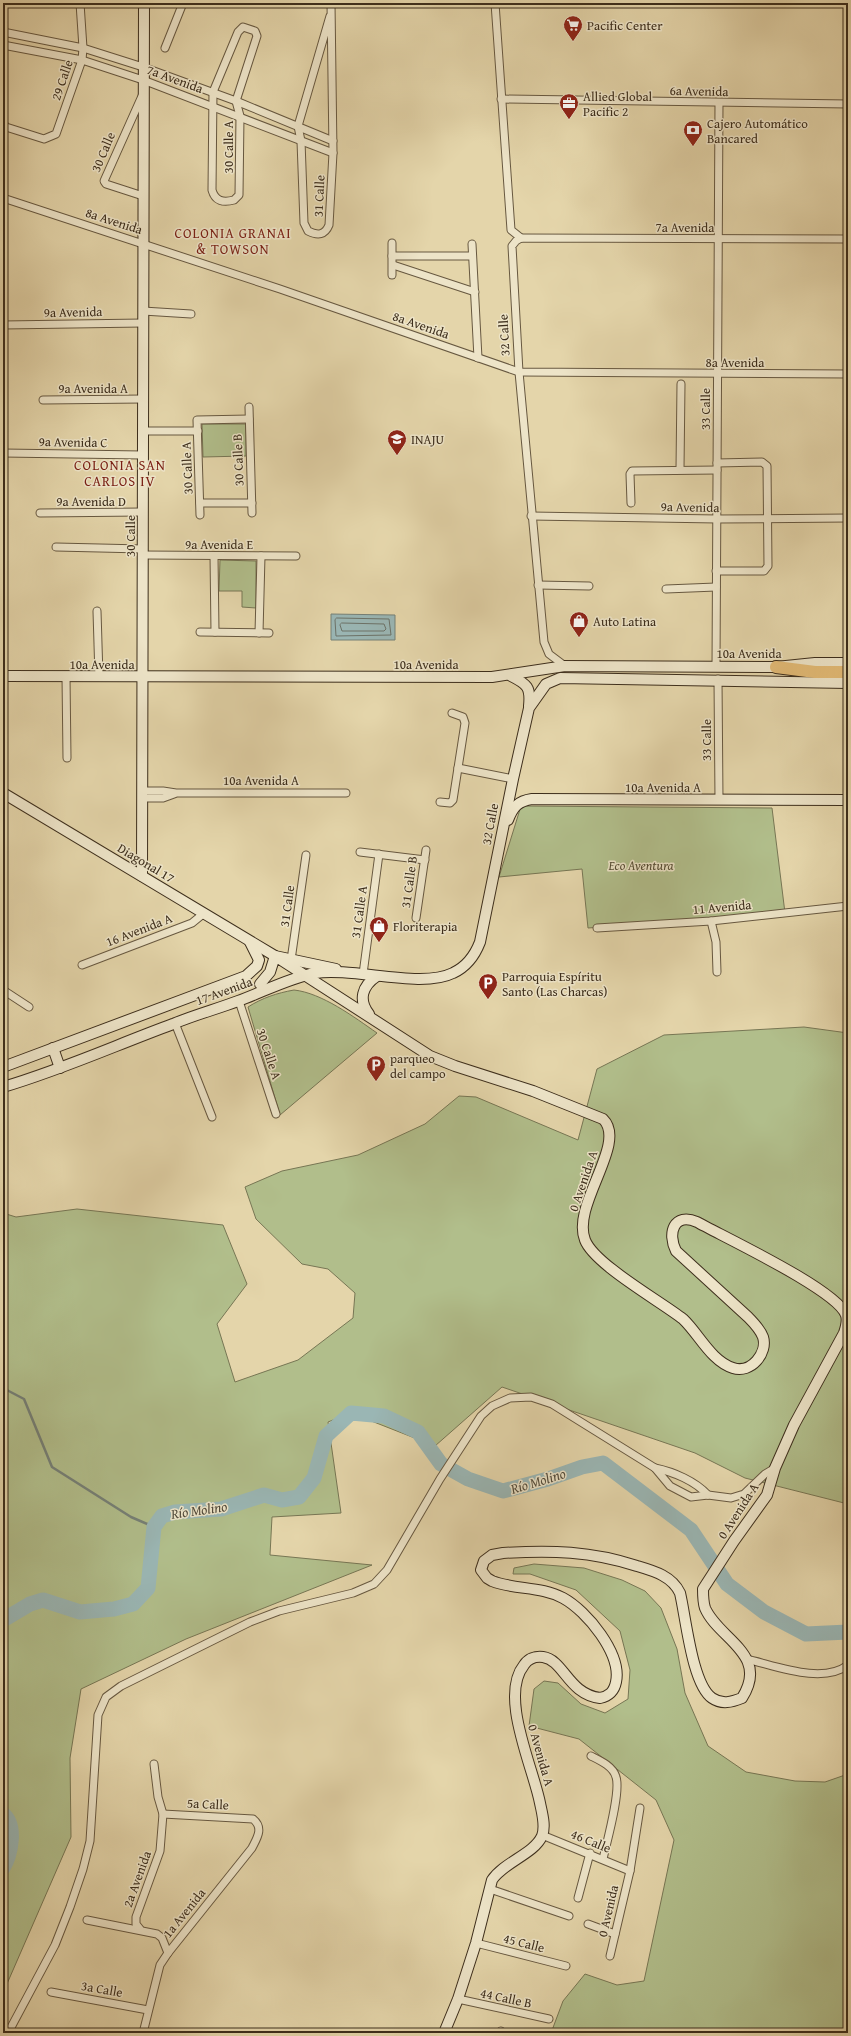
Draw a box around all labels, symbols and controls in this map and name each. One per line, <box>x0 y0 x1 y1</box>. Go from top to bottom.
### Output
supermarket icon: Pacific Center <box>562 14 584 42</box>
place label: Pacific Center <box>587 16 663 35</box>
street label: 29 Calle <box>46 57 78 103</box>
street label: 7a Avenida <box>144 60 207 98</box>
street label: 6a Avenida <box>669 81 729 101</box>
place label: Allied Global Pacific 2 <box>583 87 653 121</box>
office icon: Allied Global Pacific 2 <box>558 92 580 120</box>
place label: Cajero Automático Bancared <box>707 114 808 148</box>
bank icon: Cajero Automático Bancared <box>682 119 704 147</box>
street label: 30 Calle A <box>219 121 238 173</box>
street label: 30 Calle <box>86 129 120 175</box>
street label: 31 Calle <box>308 175 330 217</box>
street label: 8a Avenida <box>83 203 146 239</box>
street label: 7a Avenida <box>656 218 715 237</box>
district label: COLONIA GRANAI & TOWSON <box>174 223 292 259</box>
street label: 9a Avenida <box>43 302 103 322</box>
street label: 8a Avenida <box>390 306 453 344</box>
street label: 32 Calle <box>493 314 515 356</box>
street label: 8a Avenida <box>706 353 765 372</box>
street label: 9a Avenida A <box>58 379 128 398</box>
street label: 33 Calle <box>696 388 715 430</box>
school or university icon: INAJU <box>386 428 408 456</box>
place label: INAJU <box>411 430 444 449</box>
street label: 9a Avenida C <box>38 432 108 452</box>
street label: 30 Calle B <box>228 434 248 486</box>
street label: 30 Calle A <box>177 441 197 495</box>
district label: COLONIA SAN CARLOS IV <box>74 455 166 491</box>
street label: 9a Avenida D <box>56 492 126 511</box>
street label: 9a Avenida <box>660 497 720 517</box>
street label: 30 Calle <box>121 515 140 557</box>
street label: 9a Avenida E <box>185 535 254 554</box>
shop icon: Auto Latina <box>568 610 590 638</box>
place label: Auto Latina <box>593 612 657 631</box>
street label: 10a Avenida <box>716 644 782 663</box>
street label: 10a Avenida <box>69 655 135 674</box>
street label: 10a Avenida <box>393 655 459 674</box>
street label: 33 Calle <box>697 719 716 761</box>
street label: 10a Avenida A <box>223 771 299 790</box>
street label: 10a Avenida A <box>625 778 701 797</box>
street label: 32 Calle <box>477 802 503 846</box>
street label: Diagonal 17 <box>114 839 178 887</box>
street label: 31 Calle B <box>396 855 422 909</box>
park label: Eco Aventura <box>607 856 674 875</box>
street label: 31 Calle <box>275 884 299 928</box>
street label: 31 Calle A <box>346 884 372 939</box>
street label: 11 Avenida <box>692 895 753 919</box>
street label: 16 Avenida A <box>103 909 175 951</box>
shop icon: Floriterapia <box>368 915 390 943</box>
place label: Floriterapia <box>393 917 458 936</box>
place label: Parroquia Espíritu Santo (Las Charcas) <box>502 967 608 1001</box>
street label: 17 Avenida <box>193 972 256 1010</box>
parking icon: Parroquia Espíritu Santo (Las Charcas) <box>477 972 499 1000</box>
street label: 30 Calle A <box>252 1026 286 1082</box>
place label: parqueo del campo <box>390 1049 446 1083</box>
parking icon: parqueo del campo <box>365 1054 387 1082</box>
street label: 0 Avenida A <box>564 1148 602 1214</box>
water label: Río Molino <box>507 1463 568 1499</box>
street label: 0 Avenida A <box>713 1479 763 1543</box>
water label: Río Molino <box>169 1496 228 1524</box>
street label: 0 Avenida A <box>523 1722 559 1788</box>
street label: 5a Calle <box>187 1793 229 1815</box>
street label: 46 Calle <box>568 1824 614 1858</box>
street label: 2a Avenida <box>118 1847 156 1910</box>
street label: 0 Avenida <box>593 1882 623 1939</box>
street label: 1a Avenida <box>158 1884 210 1942</box>
street label: 45 Calle <box>501 1929 547 1957</box>
street label: 3a Calle <box>80 1976 124 2002</box>
street label: 44 Calle B <box>478 1983 534 2013</box>

